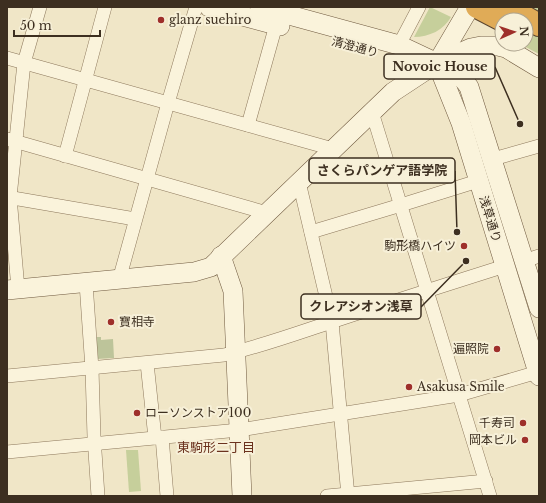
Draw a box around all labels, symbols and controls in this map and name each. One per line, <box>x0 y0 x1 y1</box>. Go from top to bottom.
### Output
scale bar <box>14 12 100 38</box>
place label: glanz suehiro <box>169 12 251 27</box>
north arrow <box>494 12 534 52</box>
marker: glanz suehiro <box>156 15 166 25</box>
text: 50 m <box>20 18 52 33</box>
text: N <box>517 26 531 38</box>
street label: 清澄通り <box>330 33 380 60</box>
callout: Novoic House <box>384 54 495 79</box>
text: Novoic House <box>392 58 488 75</box>
callout: さくらパンゲア語学院 <box>309 158 455 183</box>
text: さくらパンゲア語学院 <box>317 162 447 179</box>
street label: 浅草通り <box>476 194 505 244</box>
place label: 駒形橋ハイツ <box>384 238 456 253</box>
marker: 駒形橋ハイツ <box>459 241 469 251</box>
callout: クレアシオン浅草 <box>301 294 421 319</box>
text: クレアシオン浅草 <box>309 298 413 315</box>
place label: 寶相寺 <box>119 314 155 329</box>
marker: 寶相寺 <box>106 317 116 327</box>
place label: 遍照院 <box>453 341 489 356</box>
marker: 遍照院 <box>492 344 502 354</box>
place label: Asakusa Smile <box>416 379 505 394</box>
marker: Asakusa Smile <box>404 382 414 392</box>
place label: ローソンストア100 <box>145 405 251 420</box>
marker: ローソンストア100 <box>132 408 142 418</box>
place label: 千寿司 <box>479 415 515 430</box>
marker: 千寿司 <box>518 418 528 428</box>
place label: 岡本ビル <box>469 432 517 447</box>
marker: 岡本ビル <box>520 435 530 445</box>
district label: 東駒形二丁目 <box>177 439 255 456</box>

